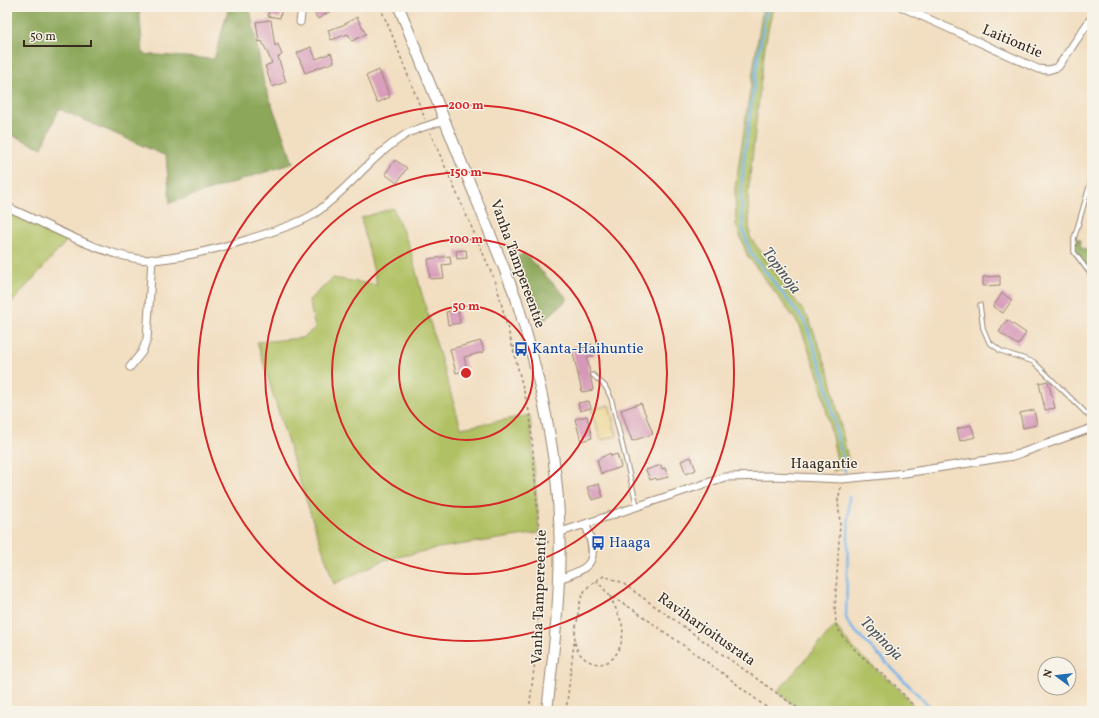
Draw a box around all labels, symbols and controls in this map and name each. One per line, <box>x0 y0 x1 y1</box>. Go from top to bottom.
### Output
street label: Laitiontie <box>978 20 1046 64</box>
scale bar <box>24 22 91 48</box>
text: 50 m <box>30 29 56 45</box>
text: 200 m <box>448 98 484 114</box>
text: 150 m <box>450 165 482 181</box>
street label: Vanha Tampereentie <box>484 197 550 331</box>
text: 100 m <box>449 232 483 248</box>
water label: Topinoja <box>756 243 806 299</box>
text: 50 m <box>452 299 480 315</box>
place label: Kanta-Haihuntie <box>532 339 644 360</box>
bus stop icon: Kanta-Haihuntie <box>513 341 529 357</box>
centre of rings <box>459 366 473 380</box>
street label: Haagantie <box>790 454 858 475</box>
street label: Vanha Tampereentie <box>527 529 553 665</box>
place label: Haaga <box>609 533 650 554</box>
bus stop icon: Haaga <box>590 535 606 551</box>
street label: Raviharjoitusrata <box>653 588 759 672</box>
water label: Topinoja <box>855 612 908 666</box>
north arrow <box>1037 656 1077 696</box>
text: N <box>1041 668 1057 680</box>

